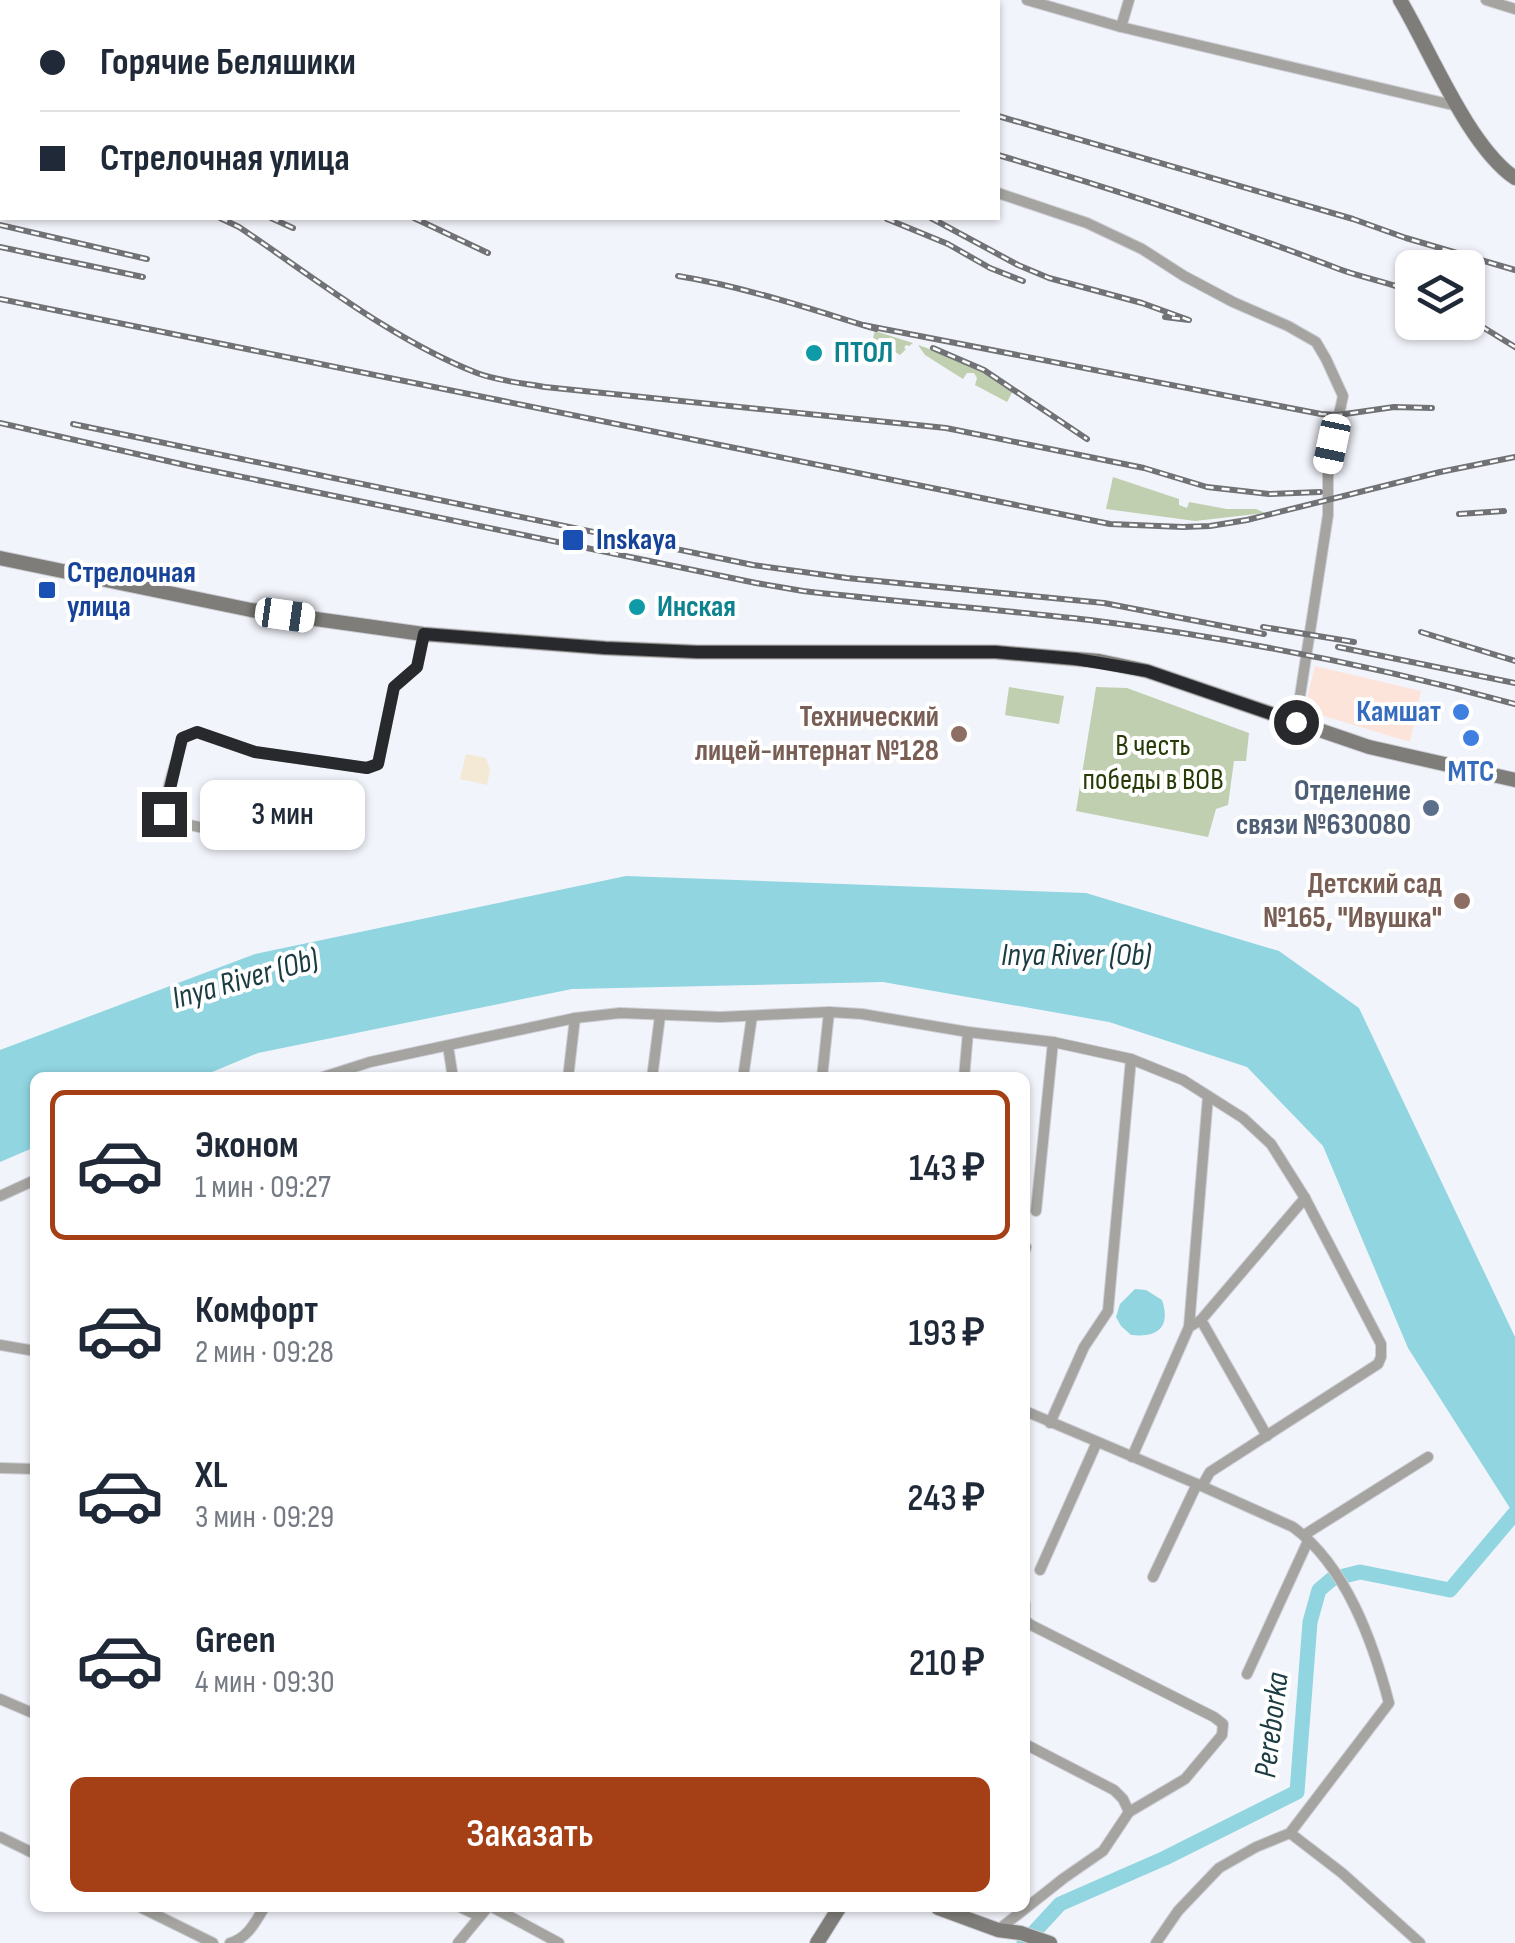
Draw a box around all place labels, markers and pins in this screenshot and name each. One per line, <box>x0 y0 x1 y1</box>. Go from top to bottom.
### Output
place label: ПТОЛ <box>834 335 893 371</box>
marker: ПТОЛ <box>803 342 825 364</box>
place label: Inskaya <box>596 522 677 558</box>
marker: Inskaya <box>560 527 586 553</box>
place label: Стрелочная улица <box>67 555 196 625</box>
marker: Стрелочная улица <box>36 579 58 601</box>
place label: Инская <box>657 589 736 625</box>
marker: Инская <box>626 596 648 618</box>
place label: Камшат <box>1356 694 1441 730</box>
place label: Технический лицей-интернат №128 <box>695 699 939 769</box>
marker: Камшат <box>1450 701 1472 723</box>
marker: Технический лицей-интернат №128 <box>948 723 970 745</box>
marker: МТС <box>1460 727 1482 749</box>
place label: МТС <box>1448 754 1495 790</box>
place label: Отделение связи №630080 <box>1236 773 1411 843</box>
marker: Отделение связи №630080 <box>1420 797 1442 819</box>
place label: Детский сад №165, "Ивушка" <box>1263 866 1442 936</box>
marker: Детский сад №165, "Ивушка" <box>1451 890 1473 912</box>

